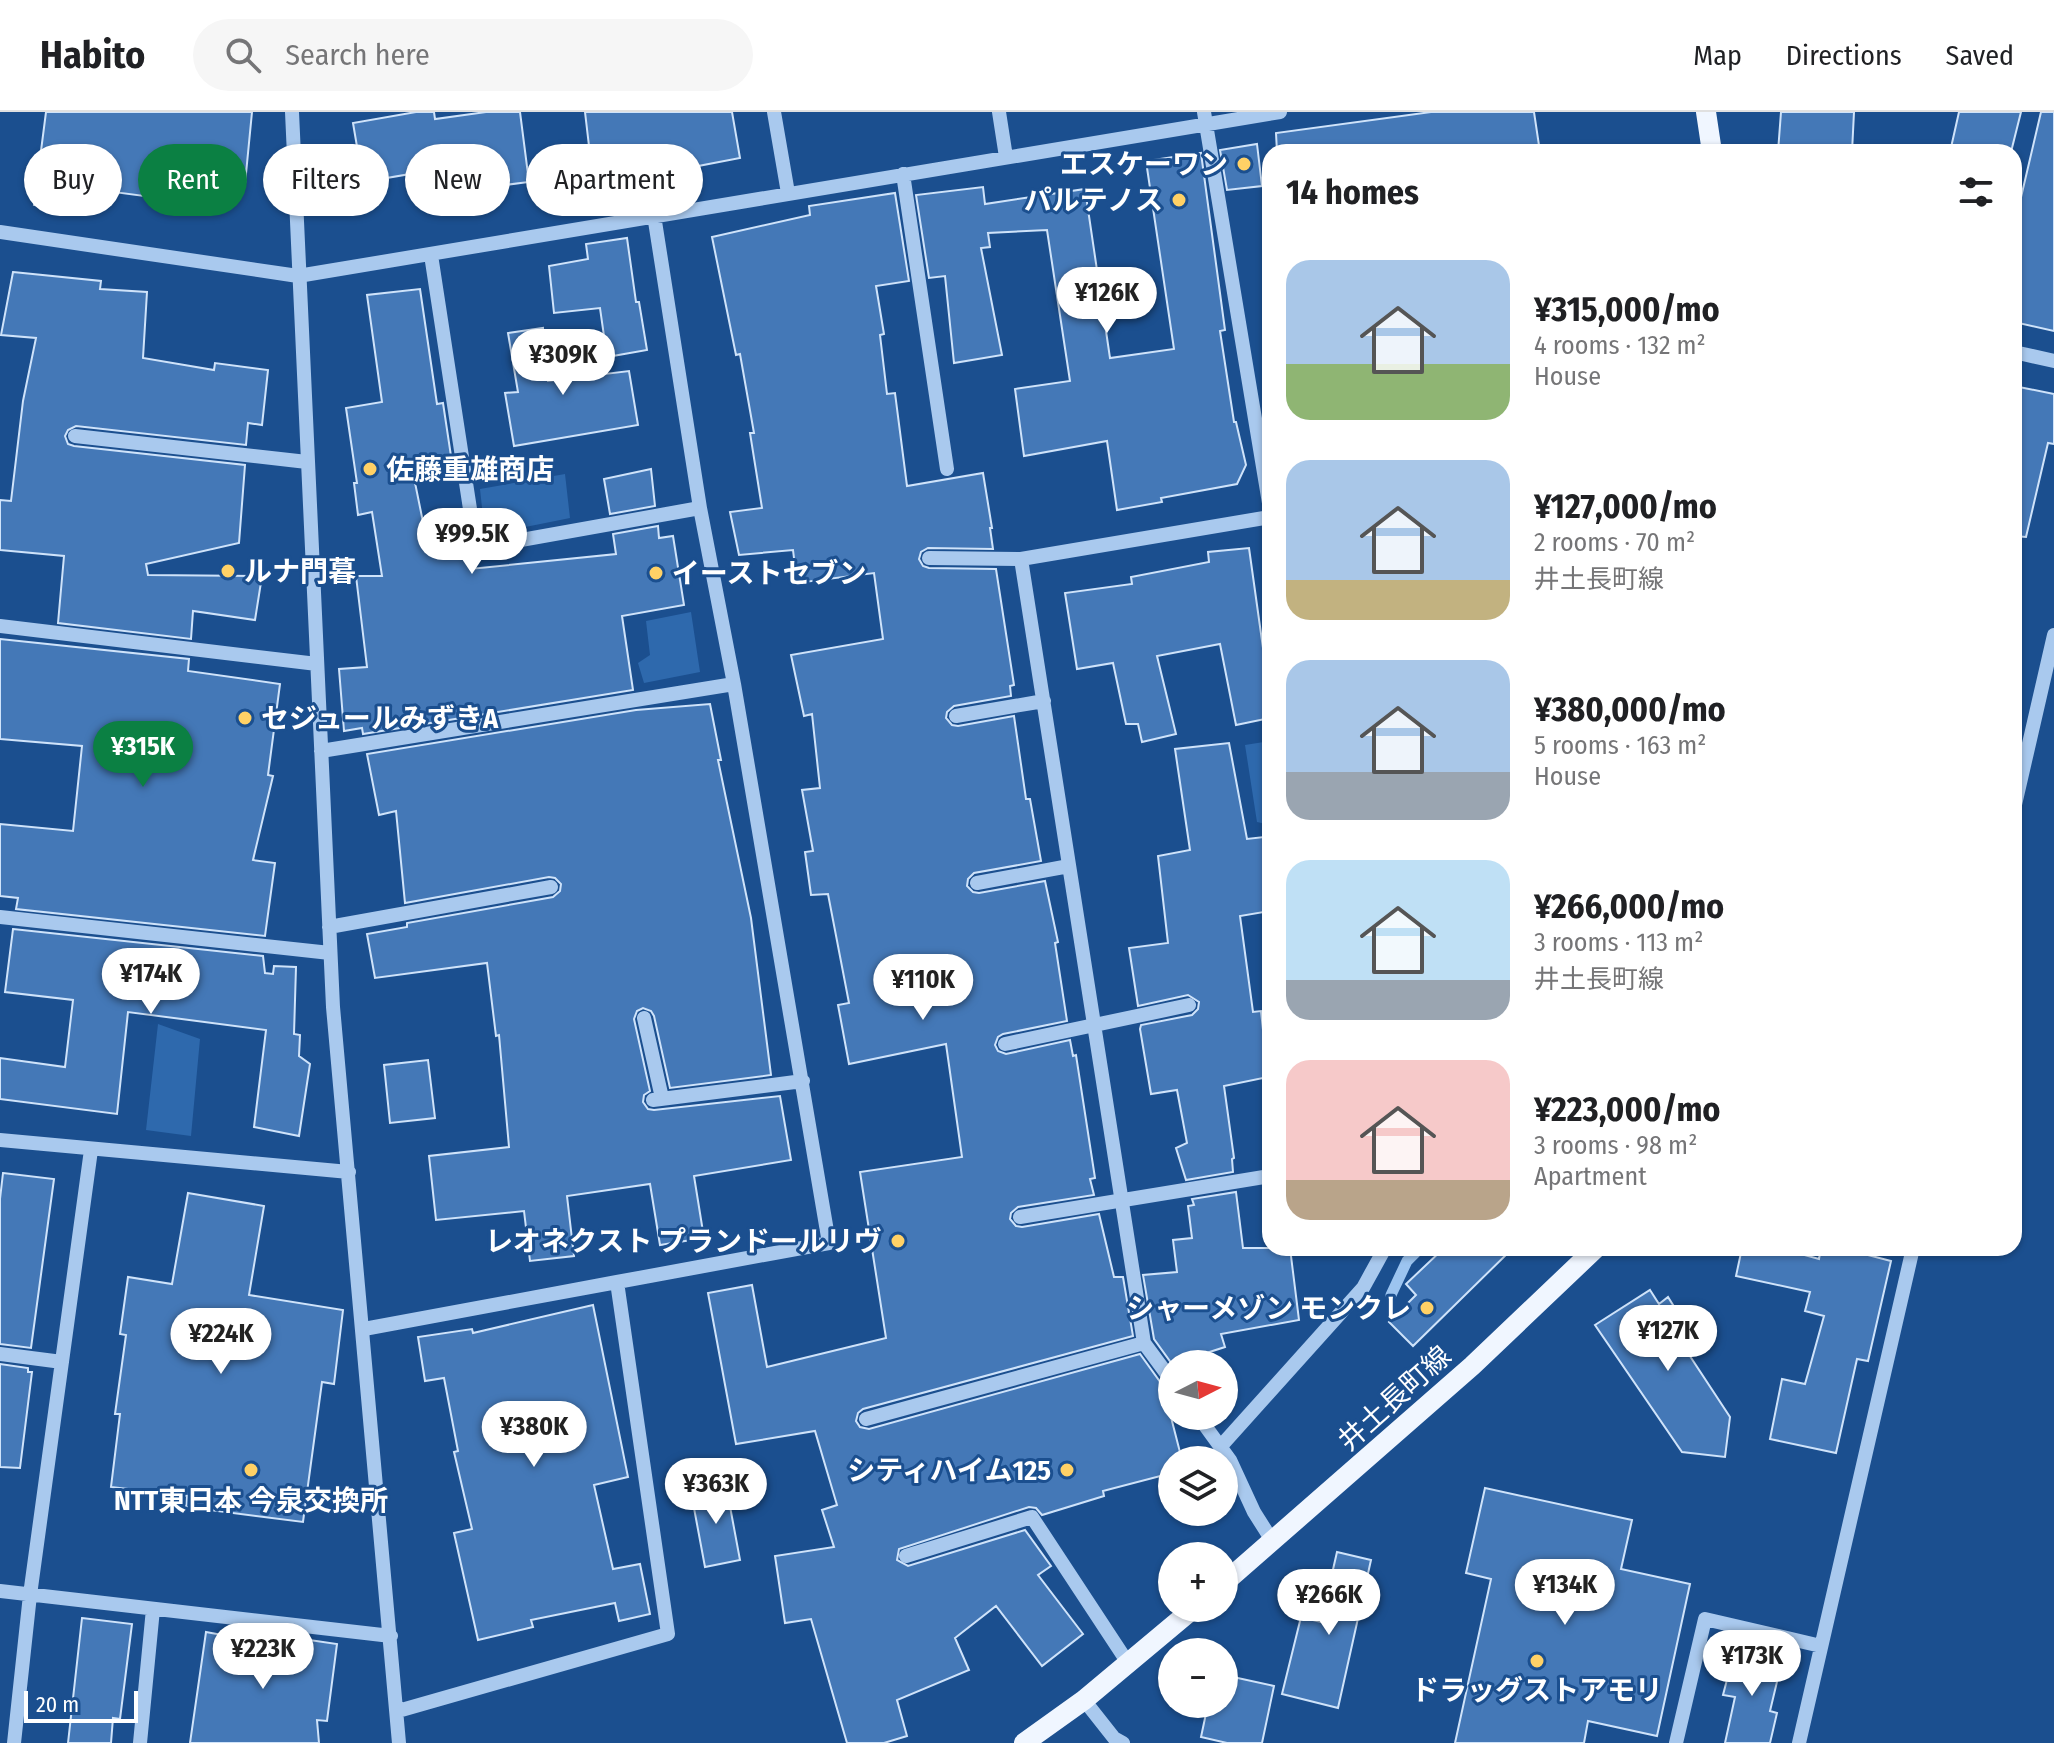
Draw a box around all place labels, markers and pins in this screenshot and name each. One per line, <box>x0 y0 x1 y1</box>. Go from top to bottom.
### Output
place label: エスケーワン <box>1060 148 1228 181</box>
marker: エスケーワン <box>1235 155 1253 173</box>
place label: パルテノス <box>1024 184 1163 217</box>
marker: パルテノス <box>1170 191 1188 209</box>
pin: ¥126K <box>1051 267 1163 335</box>
pin: ¥309K <box>507 329 619 397</box>
place label: 佐藤重雄商店 <box>386 453 554 486</box>
marker: 佐藤重雄商店 <box>361 460 379 478</box>
pin: ¥99.5K <box>407 508 537 576</box>
place label: ルナ門暮 <box>244 555 356 588</box>
place label: イーストセブン <box>672 557 867 590</box>
marker: ルナ門暮 <box>219 562 237 580</box>
marker: イーストセブン <box>647 564 665 582</box>
place label: セジュールみずきA <box>261 702 499 735</box>
marker: セジュールみずきA <box>236 709 254 727</box>
pin: ¥315K <box>87 721 199 789</box>
pin: ¥174K <box>95 948 207 1016</box>
pin: ¥110K <box>867 954 979 1022</box>
place label: レオネクスト プランドールリヴ <box>485 1225 882 1258</box>
marker: レオネクスト プランドールリヴ <box>889 1232 907 1250</box>
place label: シャーメゾン モンクレ <box>1126 1292 1411 1325</box>
marker: シャーメゾン モンクレ <box>1418 1299 1436 1317</box>
pin: ¥127K <box>1612 1305 1724 1373</box>
pin: ¥224K <box>165 1308 277 1376</box>
pin: ¥380K <box>478 1401 590 1469</box>
place label: シティハイム125 <box>847 1454 1051 1487</box>
pin: ¥363K <box>660 1458 772 1526</box>
marker: NTT東日本 今泉交換所 <box>242 1461 260 1479</box>
marker: シティハイム125 <box>1058 1461 1076 1479</box>
place label: NTT東日本 今泉交換所 <box>114 1484 388 1517</box>
pin: ¥134K <box>1509 1559 1621 1627</box>
pin: ¥266K <box>1273 1569 1385 1637</box>
pin: ¥223K <box>207 1623 319 1691</box>
pin: ¥173K <box>1696 1630 1808 1698</box>
marker: ドラッグストアモリ <box>1528 1652 1546 1670</box>
place label: ドラッグストアモリ <box>1411 1674 1663 1707</box>

